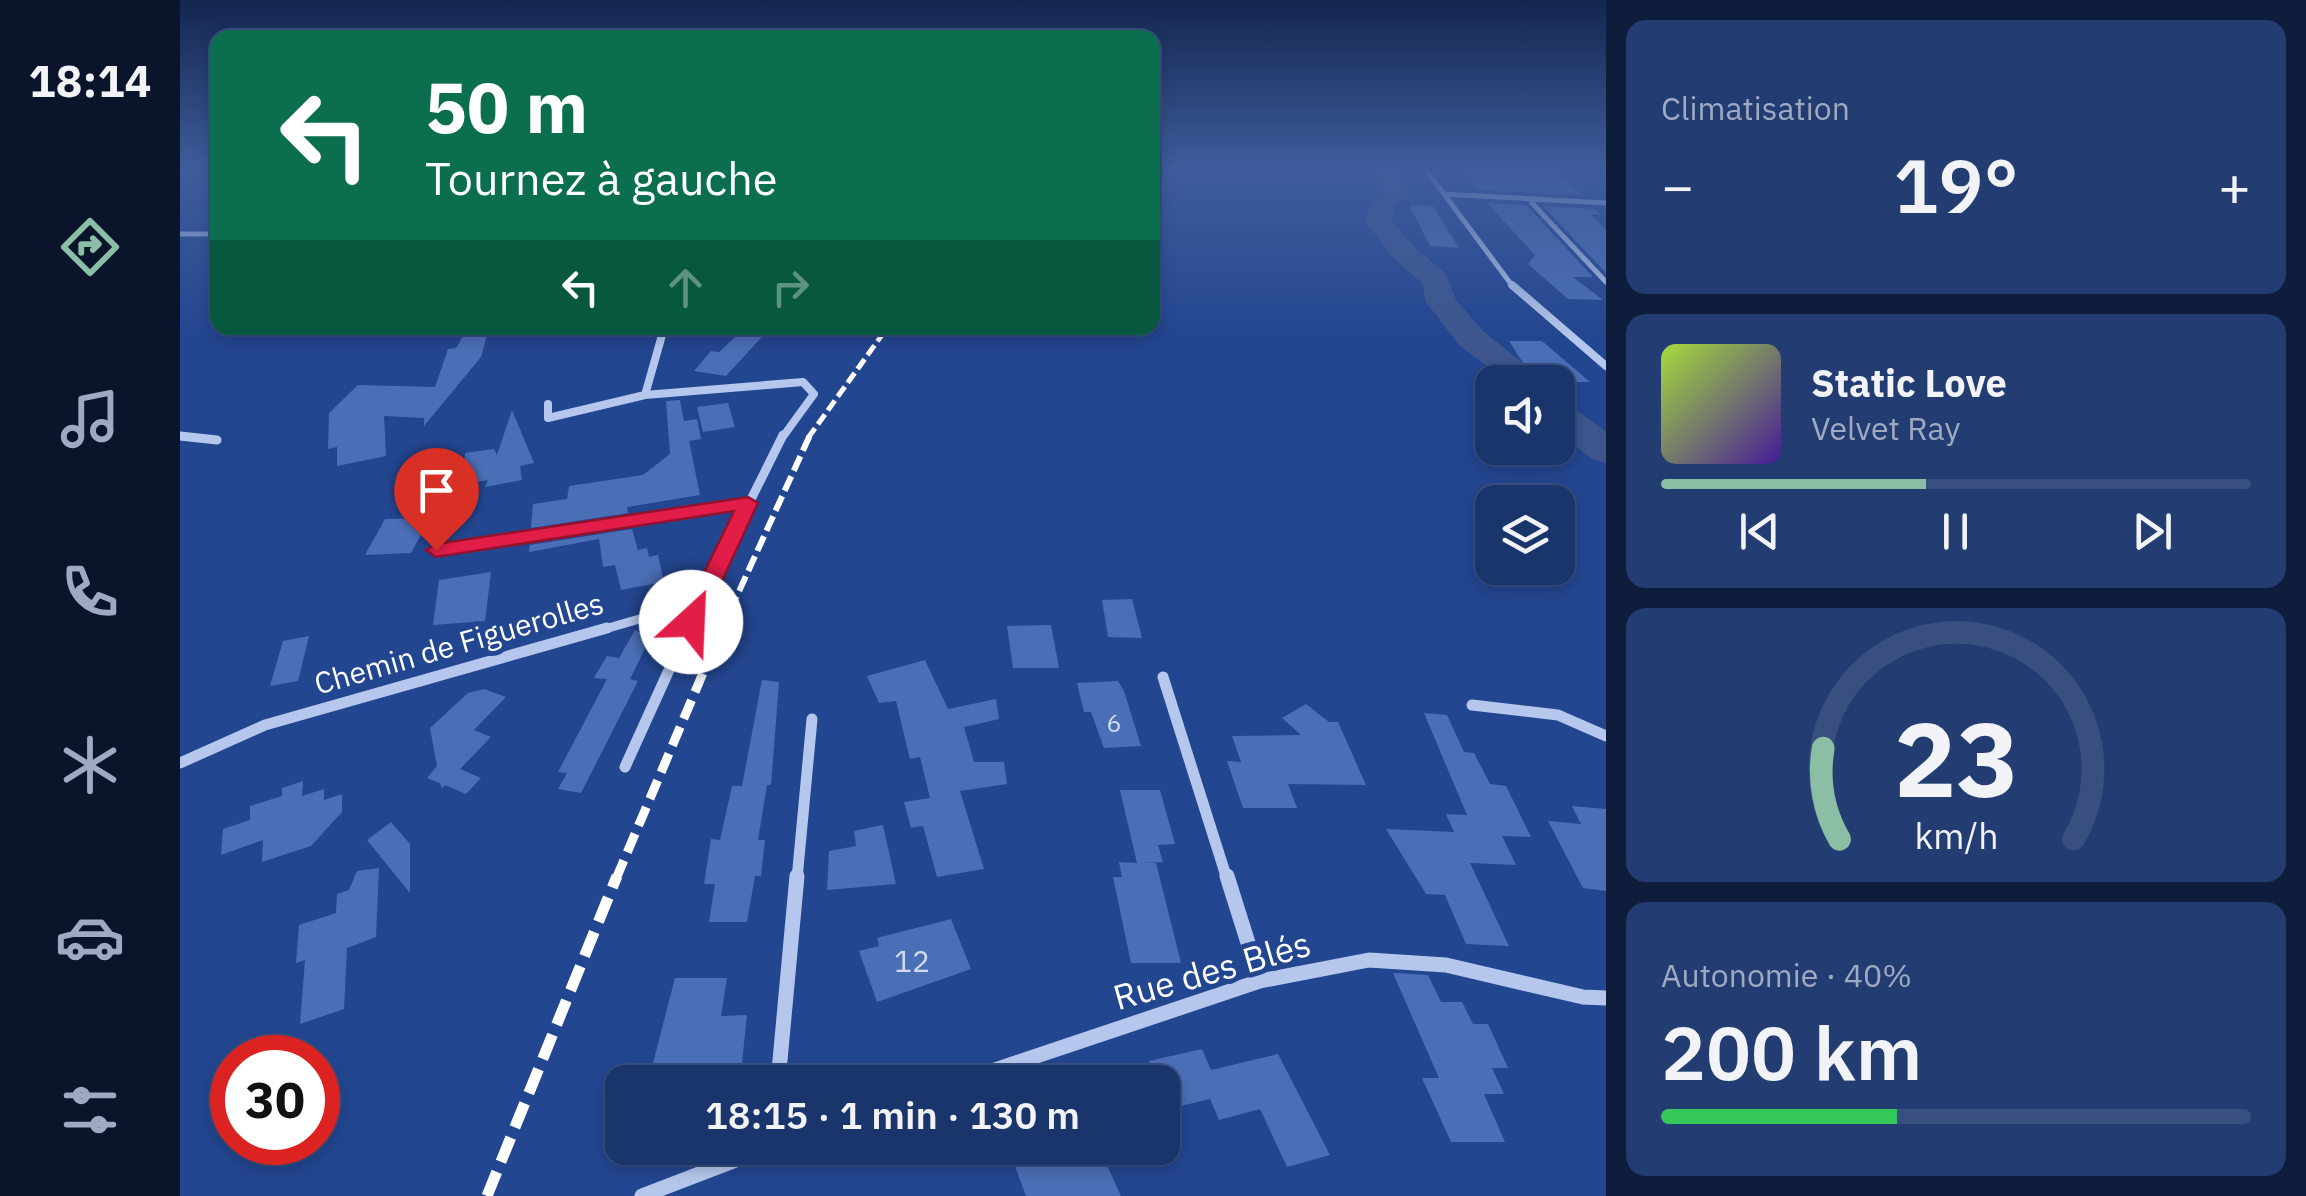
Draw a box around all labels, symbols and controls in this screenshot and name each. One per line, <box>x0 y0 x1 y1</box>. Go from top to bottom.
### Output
text: 18:14 <box>29 51 151 109</box>
text: 50 m <box>425 61 588 152</box>
icon: left <box>260 70 390 200</box>
text: Climatisation <box>1661 87 1850 129</box>
text: 19° <box>1893 136 2019 234</box>
text: Tournez à gauche <box>425 149 777 207</box>
text: − <box>1661 150 1694 221</box>
text: + <box>2218 150 2251 221</box>
icon: directions <box>55 212 125 282</box>
icon: left <box>553 260 608 315</box>
icon: ahead <box>658 260 713 315</box>
icon: right <box>763 260 818 315</box>
text: Static Love <box>1811 358 2007 407</box>
map controls <box>1475 365 1575 585</box>
button: sound <box>1475 365 1575 465</box>
icon: music <box>55 384 125 454</box>
text: Velvet Ray <box>1811 407 1960 449</box>
pin <box>394 448 479 551</box>
icon: arrive <box>409 463 464 518</box>
button: layers <box>1475 485 1575 585</box>
icon: previous <box>1732 504 1787 559</box>
icon: pause <box>1928 504 1983 559</box>
icon: next <box>2125 504 2180 559</box>
icon: phone <box>55 557 125 627</box>
position arrow <box>639 570 743 674</box>
street label: Chemin de Figuerolles <box>309 583 608 703</box>
text: 23 <box>1894 690 2018 826</box>
house number: 6 <box>1106 706 1122 739</box>
icon: climate <box>55 730 125 800</box>
text: km/h <box>1914 812 1998 859</box>
icon: car <box>55 902 125 972</box>
street label: Rue des Blés <box>1108 920 1316 1020</box>
house number: 12 <box>894 941 930 980</box>
text: Autonomie · 40% <box>1661 954 1912 996</box>
text: 200 km <box>1661 1003 1922 1101</box>
speed limit sign: 30 <box>210 1035 340 1165</box>
icon: filters <box>55 1075 125 1145</box>
text: 18:15 · 1 min · 130 m <box>705 1090 1080 1139</box>

